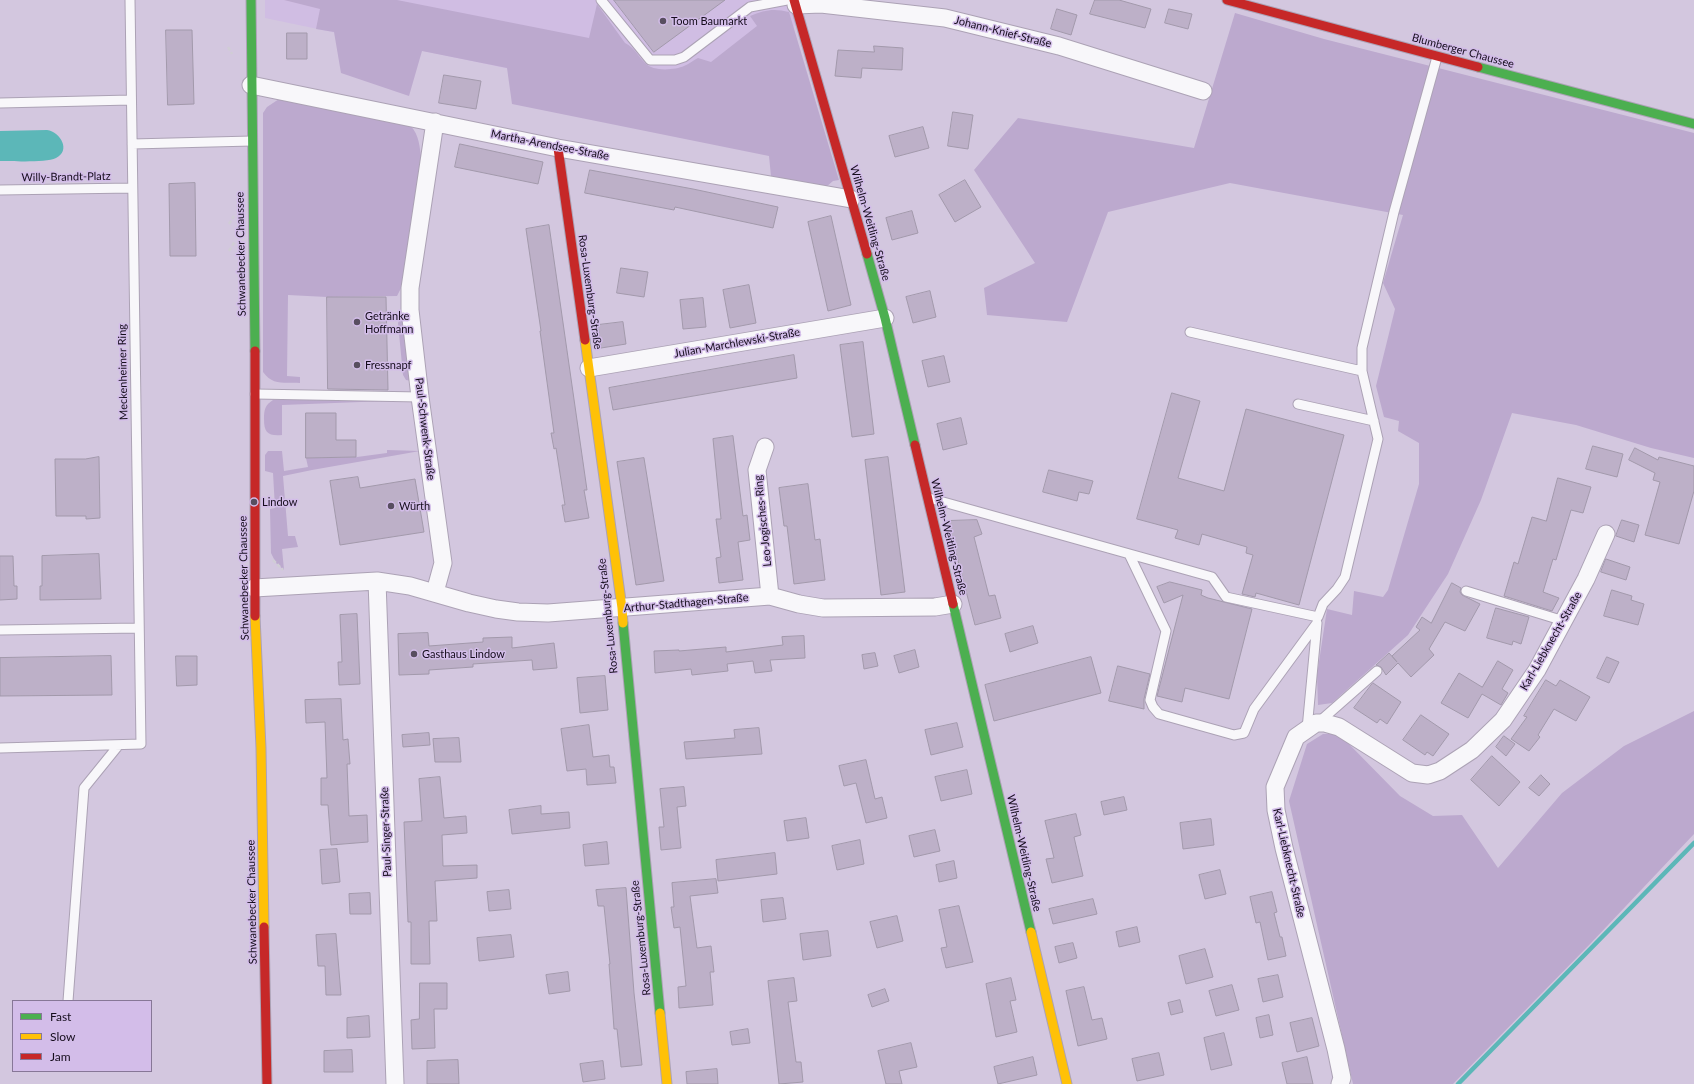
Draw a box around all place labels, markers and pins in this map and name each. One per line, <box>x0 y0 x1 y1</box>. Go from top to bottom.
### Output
place label: Toom Baumarkt <box>671 14 747 28</box>
marker: Toom Baumarkt <box>658 16 668 26</box>
place label: Getränke Hoffmann <box>365 309 413 335</box>
marker: Getränke Hoffmann <box>352 317 362 327</box>
place label: Fressnapf <box>365 358 411 372</box>
marker: Fressnapf <box>352 360 362 370</box>
place label: Lindow <box>262 495 297 509</box>
marker: Lindow <box>249 497 259 507</box>
place label: Würth <box>399 499 430 513</box>
marker: Würth <box>386 501 396 511</box>
place label: Gasthaus Lindow <box>422 647 505 661</box>
marker: Gasthaus Lindow <box>409 649 419 659</box>

